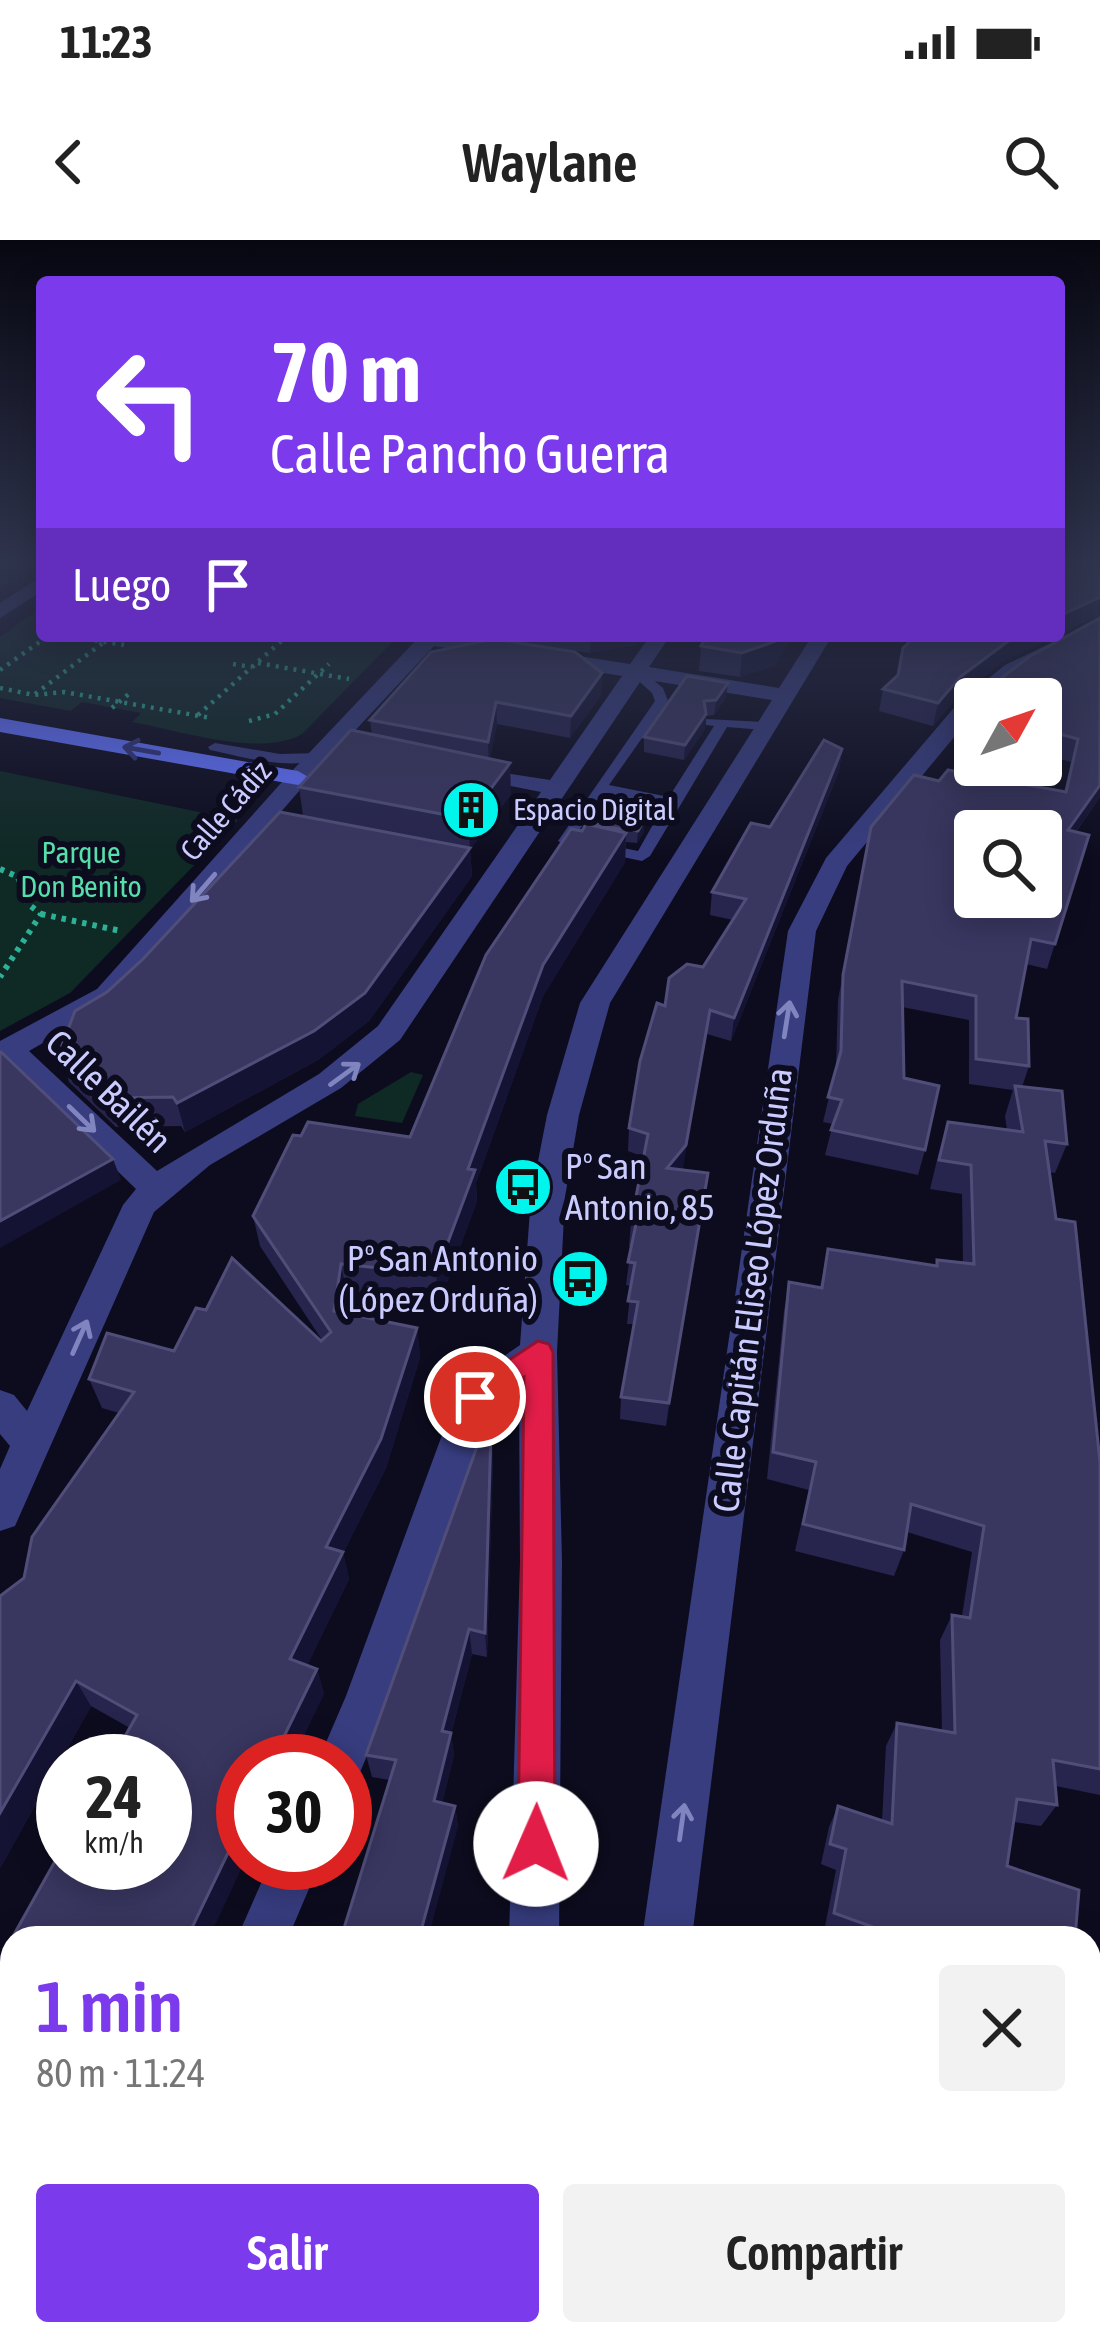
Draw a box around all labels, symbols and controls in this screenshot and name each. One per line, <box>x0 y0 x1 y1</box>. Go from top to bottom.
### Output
text: 11:23 <box>60 16 153 68</box>
icon: back <box>36 129 102 195</box>
icon: search <box>998 129 1064 195</box>
text: Waylane <box>462 132 638 193</box>
icon: left <box>72 324 228 480</box>
text: 70 m <box>270 324 421 420</box>
text: Calle Pancho Guerra <box>270 423 670 484</box>
icon: arrive <box>195 552 261 618</box>
text: Luego <box>72 559 171 611</box>
north arrow <box>954 678 1062 786</box>
map controls <box>954 678 1062 918</box>
one-way arrow <box>123 738 162 761</box>
street label: Calle Cádiz <box>173 754 278 867</box>
building icon: Espacio Digital <box>440 779 502 841</box>
place label: Espacio Digital <box>513 792 675 826</box>
button: search <box>954 810 1062 918</box>
park label: Parque Don Benito <box>20 835 142 903</box>
one-way arrow <box>190 873 217 903</box>
one-way arrow <box>777 1000 800 1039</box>
street label: Calle Bailén <box>38 1021 180 1161</box>
one-way arrow <box>328 1061 361 1087</box>
street label: Calle Capitán Eliseo López Orduña <box>704 1066 800 1514</box>
one-way arrow <box>67 1105 97 1133</box>
place label: Pº San Antonio, 85 <box>565 1145 715 1228</box>
bus stop icon: Pº San Antonio, 85 <box>492 1156 554 1218</box>
place label: Pº San Antonio (López Orduña) <box>338 1237 538 1320</box>
bus stop icon: Pº San Antonio (López Orduña) <box>549 1248 611 1310</box>
one-way arrow <box>70 1320 92 1356</box>
pin <box>424 1346 526 1448</box>
icon: arrive <box>442 1364 508 1430</box>
speed limit sign: 30 <box>216 1734 372 1890</box>
text: 24 <box>86 1762 142 1831</box>
position arrow <box>473 1781 599 1907</box>
one-way arrow <box>672 1803 694 1842</box>
text: km/h <box>84 1825 144 1859</box>
text: 1 min <box>36 1965 183 2047</box>
button: close <box>939 1965 1065 2091</box>
text: 80 m · 11:24 <box>36 2051 205 2095</box>
button: Salir <box>36 2184 539 2322</box>
button: Compartir <box>563 2184 1065 2322</box>

